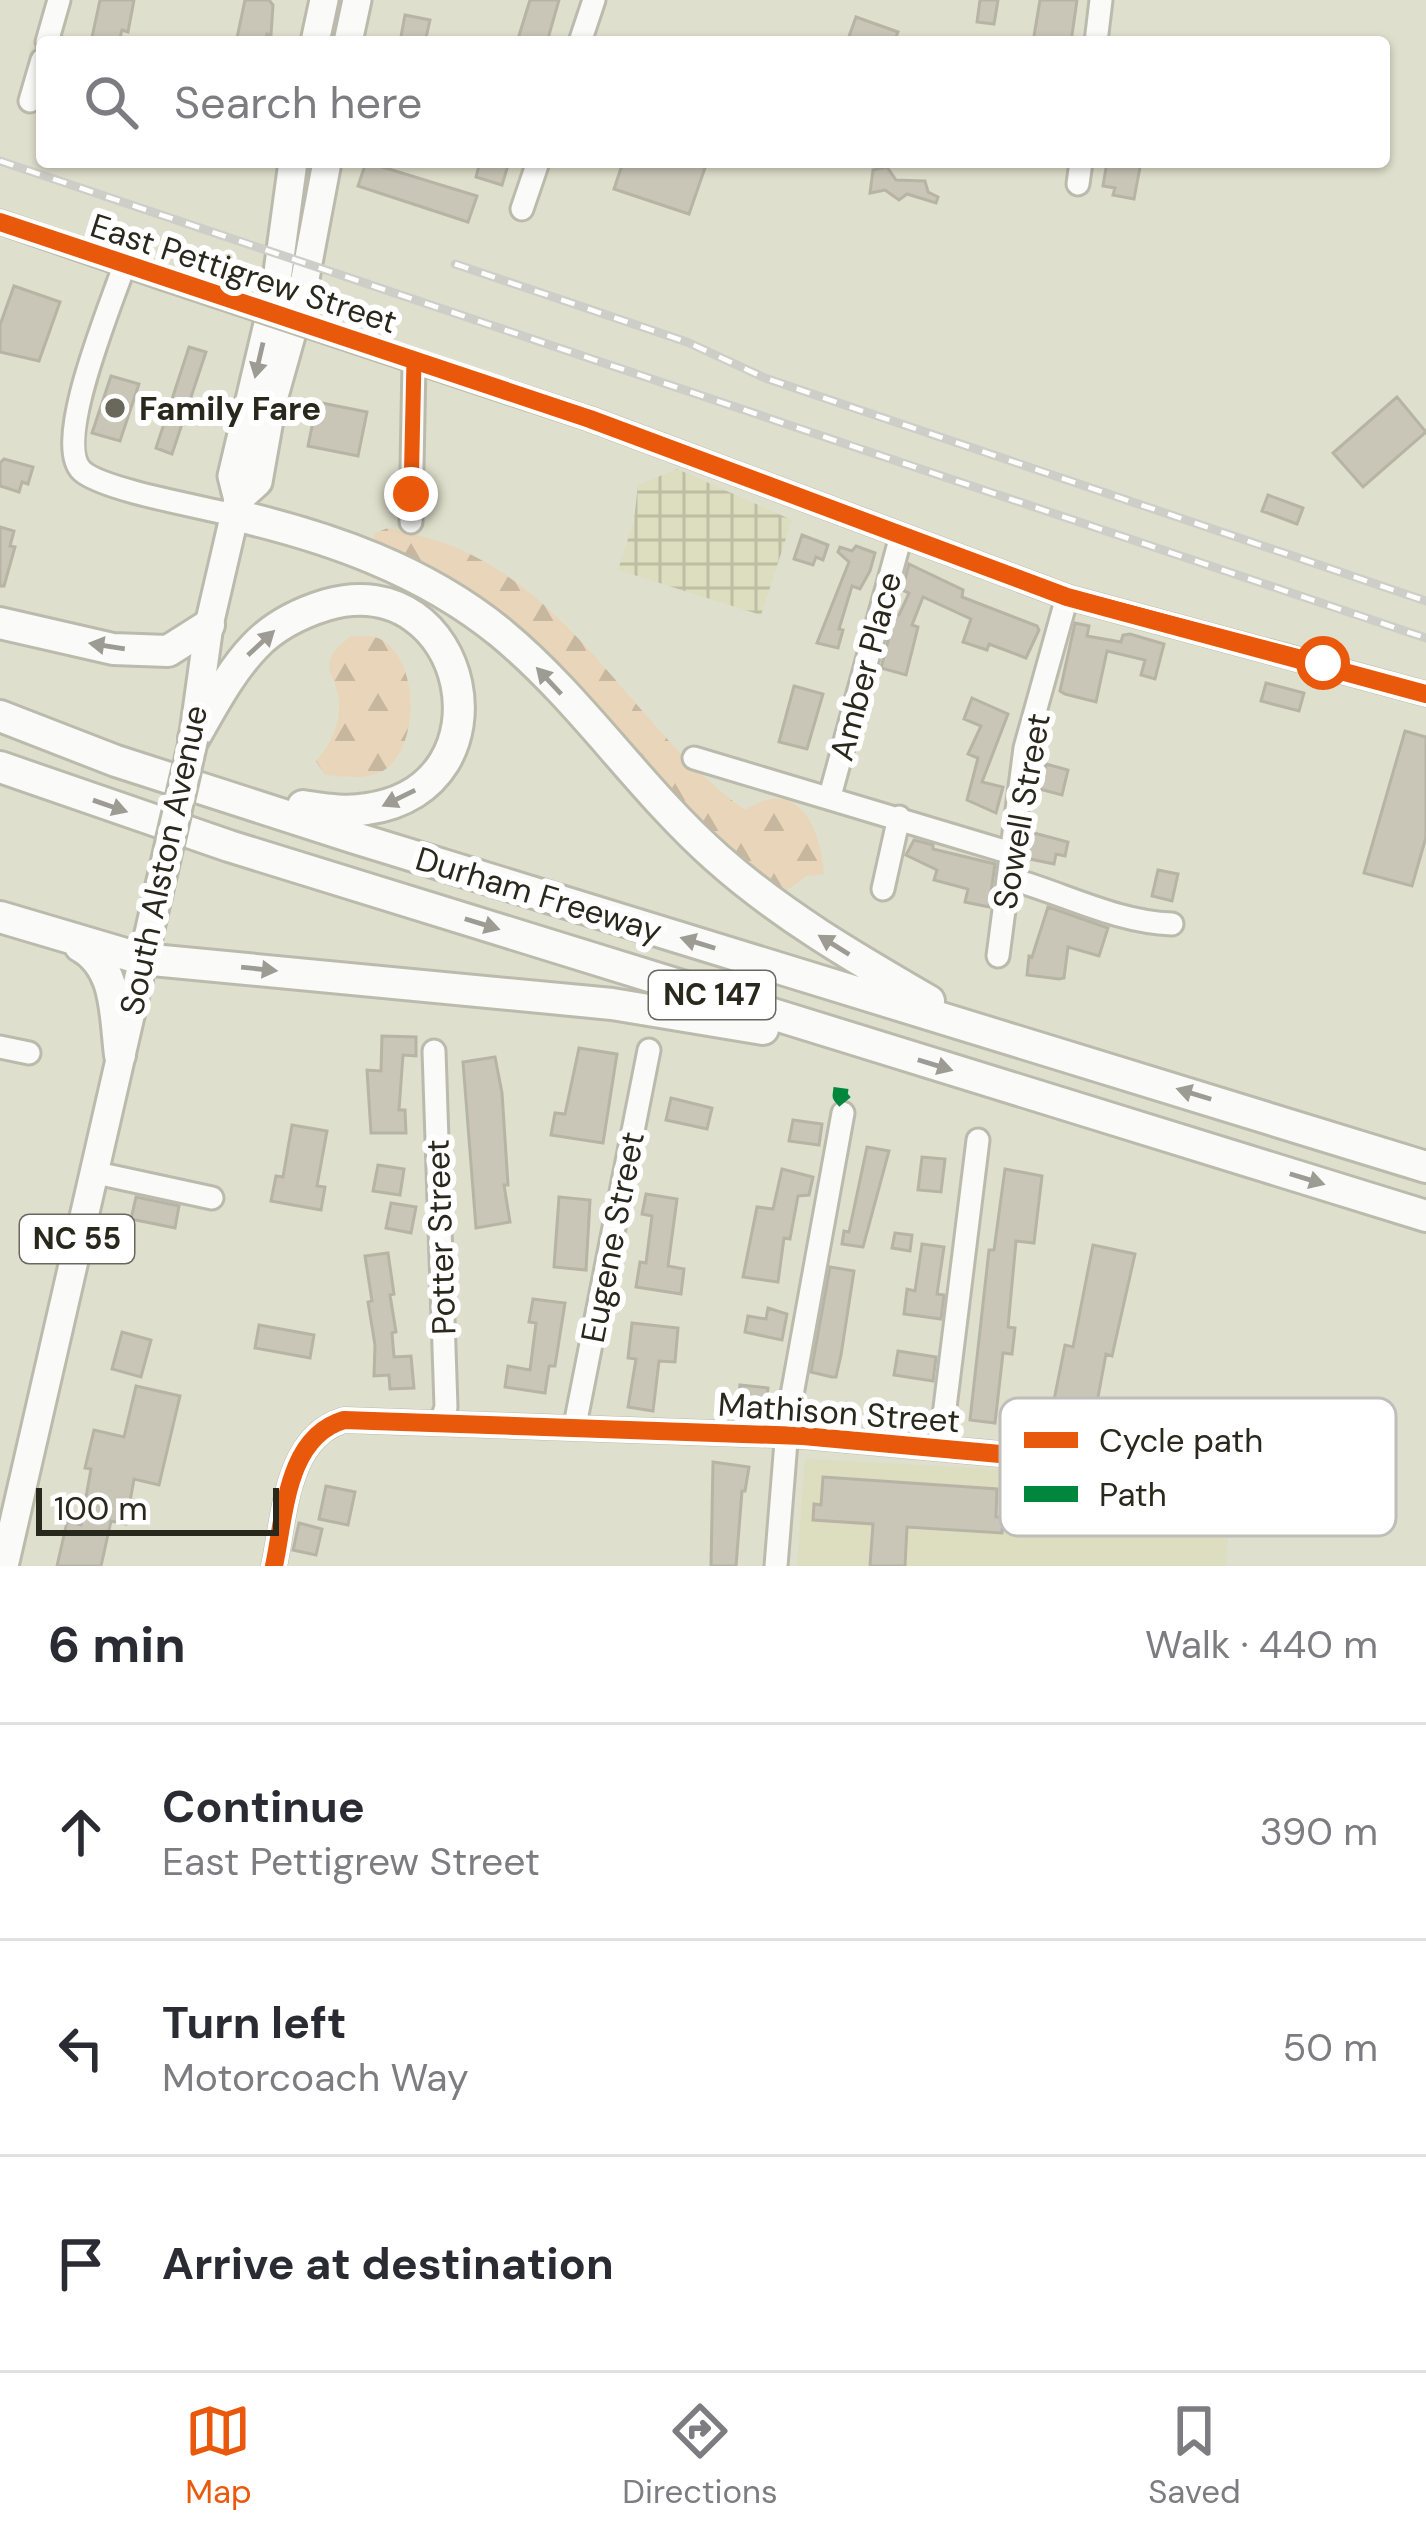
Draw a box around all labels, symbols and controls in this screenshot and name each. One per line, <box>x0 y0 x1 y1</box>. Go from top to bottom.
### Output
search box <box>36 36 1390 168</box>
icon: search <box>78 69 144 135</box>
text: Search here <box>174 73 422 132</box>
street label: East Pettigrew Street <box>85 204 403 343</box>
one-way arrow <box>249 342 268 379</box>
place label: Family Fare <box>139 387 321 430</box>
marker: Family Fare <box>102 395 128 421</box>
route end <box>384 467 438 521</box>
street label: Amber Place <box>820 567 911 765</box>
one-way arrow <box>246 629 275 657</box>
route start <box>1296 636 1350 690</box>
one-way arrow <box>88 637 126 655</box>
one-way arrow <box>536 667 563 696</box>
street label: South Alston Avenue <box>110 701 217 1019</box>
street label: Sowell Street <box>983 710 1060 913</box>
one-way arrow <box>381 788 416 808</box>
one-way arrow <box>92 798 128 816</box>
street label: Durham Freeway <box>410 837 667 952</box>
one-way arrow <box>464 916 501 934</box>
one-way arrow <box>679 933 716 952</box>
one-way arrow <box>817 935 851 956</box>
one-way arrow <box>241 959 278 978</box>
road number: NC 147 <box>649 971 775 1019</box>
one-way arrow <box>917 1056 954 1075</box>
one-way arrow <box>1175 1084 1212 1102</box>
street label: Eugene Street <box>571 1128 654 1346</box>
street label: Potter Street <box>416 1138 465 1336</box>
one-way arrow <box>1289 1171 1326 1190</box>
road number: NC 55 <box>20 1215 134 1263</box>
street label: Mathison Street <box>717 1383 961 1442</box>
legend <box>1000 1398 1396 1536</box>
text: Cycle path <box>1099 1419 1263 1462</box>
text: Path <box>1099 1473 1167 1516</box>
scale bar <box>36 1482 279 1535</box>
text: 100 m <box>54 1487 148 1530</box>
text: 6 min <box>48 1611 186 1678</box>
text: Walk · 440 m <box>1145 1619 1378 1670</box>
text: Continue <box>162 1777 365 1836</box>
icon: ahead <box>48 1799 114 1865</box>
text: 390 m <box>1260 1806 1378 1857</box>
text: East Pettigrew Street <box>162 1836 540 1887</box>
text: Turn left <box>162 1993 346 2052</box>
icon: left <box>48 2015 114 2081</box>
text: 50 m <box>1282 2022 1378 2073</box>
text: Motorcoach Way <box>162 2052 469 2103</box>
icon: arrive <box>48 2231 114 2297</box>
text: Arrive at destination <box>162 2234 614 2293</box>
tab: Map <box>185 2398 252 2513</box>
tab: Directions <box>622 2398 778 2513</box>
tab: Saved <box>1148 2398 1241 2513</box>

